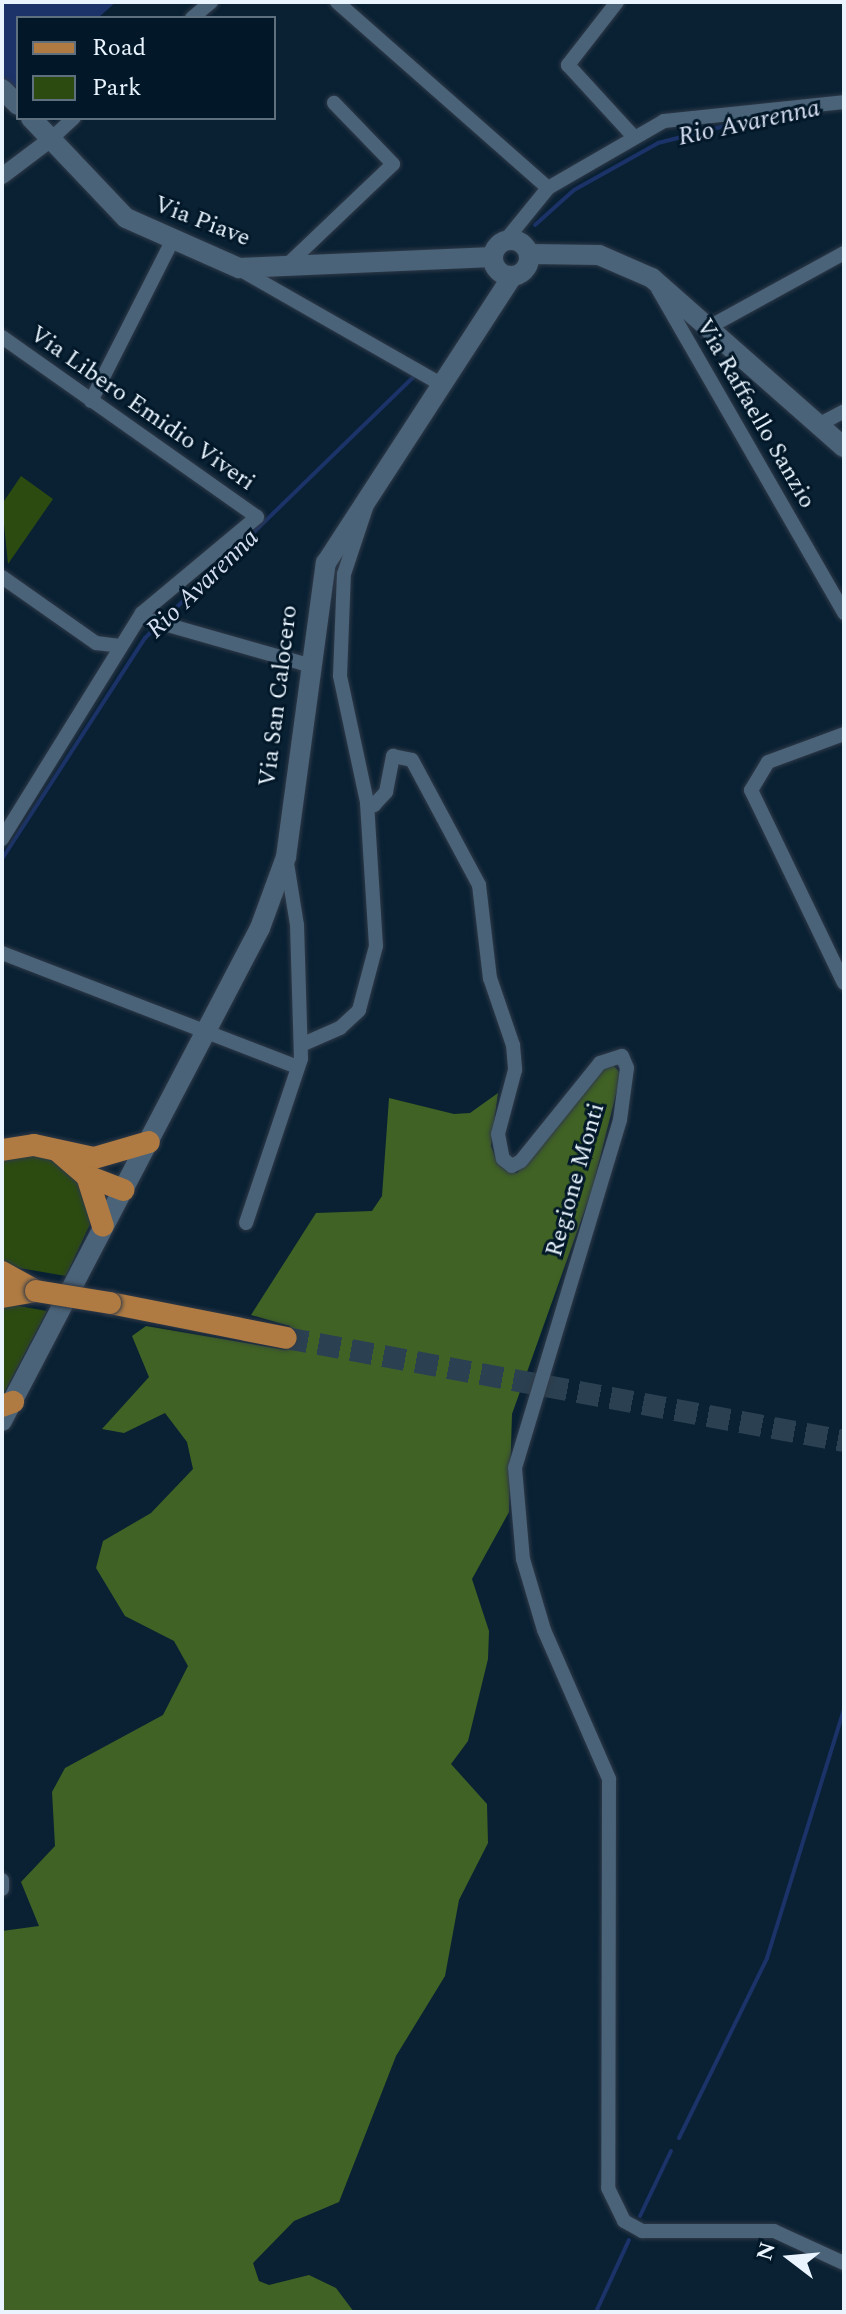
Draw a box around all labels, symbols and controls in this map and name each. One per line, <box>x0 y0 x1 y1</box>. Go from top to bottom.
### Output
legend <box>16 16 276 120</box>
text: Road <box>92 30 146 66</box>
text: Park <box>92 70 142 106</box>
water label: Rio Avarenna <box>675 93 823 153</box>
street label: Via Piave <box>150 191 254 253</box>
street label: Via Raffaello Sanzio <box>689 314 821 514</box>
street label: Via Libero Emidio Viveri <box>24 320 260 498</box>
water label: Rio Avarenna <box>140 523 266 645</box>
street label: Via San Calocero <box>254 604 304 788</box>
street label: Regione Monti <box>540 1100 612 1260</box>
north arrow <box>750 2218 830 2298</box>
text: N <box>748 2238 785 2264</box>

